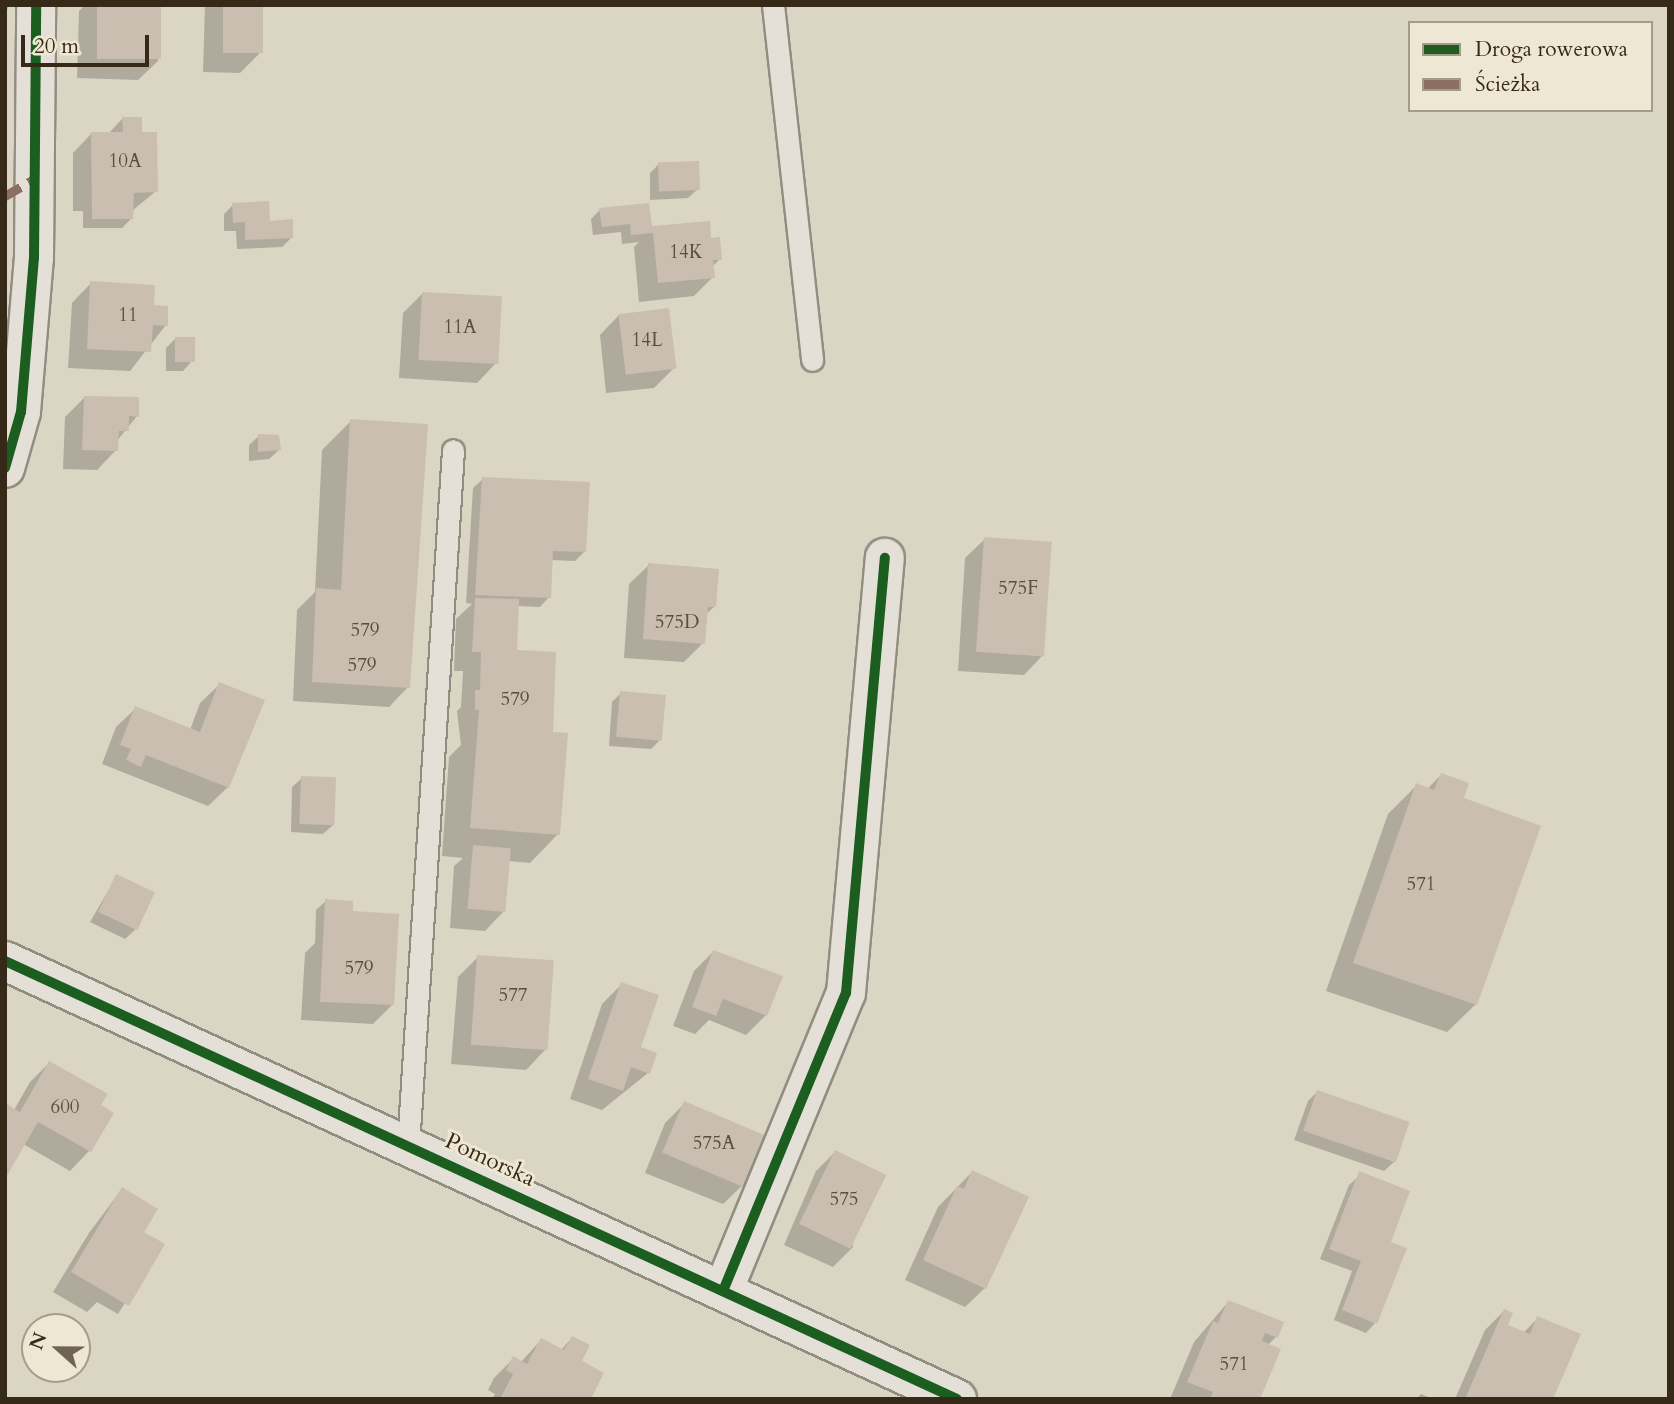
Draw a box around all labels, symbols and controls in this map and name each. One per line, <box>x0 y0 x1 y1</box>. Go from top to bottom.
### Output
scale bar <box>24 21 152 65</box>
legend <box>1408 21 1653 112</box>
text: 20 m <box>34 32 79 61</box>
text: Droga rowerowa <box>1475 35 1628 64</box>
text: Ścieżka <box>1475 70 1540 99</box>
house number: 10A <box>109 151 141 173</box>
house number: 14K <box>669 242 703 264</box>
house number: 11 <box>118 305 138 327</box>
house number: 11A <box>444 317 476 339</box>
house number: 14L <box>632 330 662 352</box>
house number: 575F <box>998 578 1038 600</box>
house number: 575D <box>655 612 699 634</box>
house number: 579 <box>350 620 380 642</box>
house number: 579 <box>347 655 377 677</box>
house number: 579 <box>500 689 530 711</box>
house number: 571 <box>1406 874 1436 896</box>
house number: 579 <box>344 958 374 980</box>
house number: 577 <box>498 985 528 1007</box>
house number: 600 <box>50 1097 80 1119</box>
street label: Pomorska <box>441 1127 539 1193</box>
house number: 575A <box>693 1133 735 1155</box>
house number: 575 <box>829 1189 859 1211</box>
north arrow <box>21 1313 91 1383</box>
text: N <box>23 1329 53 1354</box>
house number: 571 <box>1219 1354 1249 1376</box>

